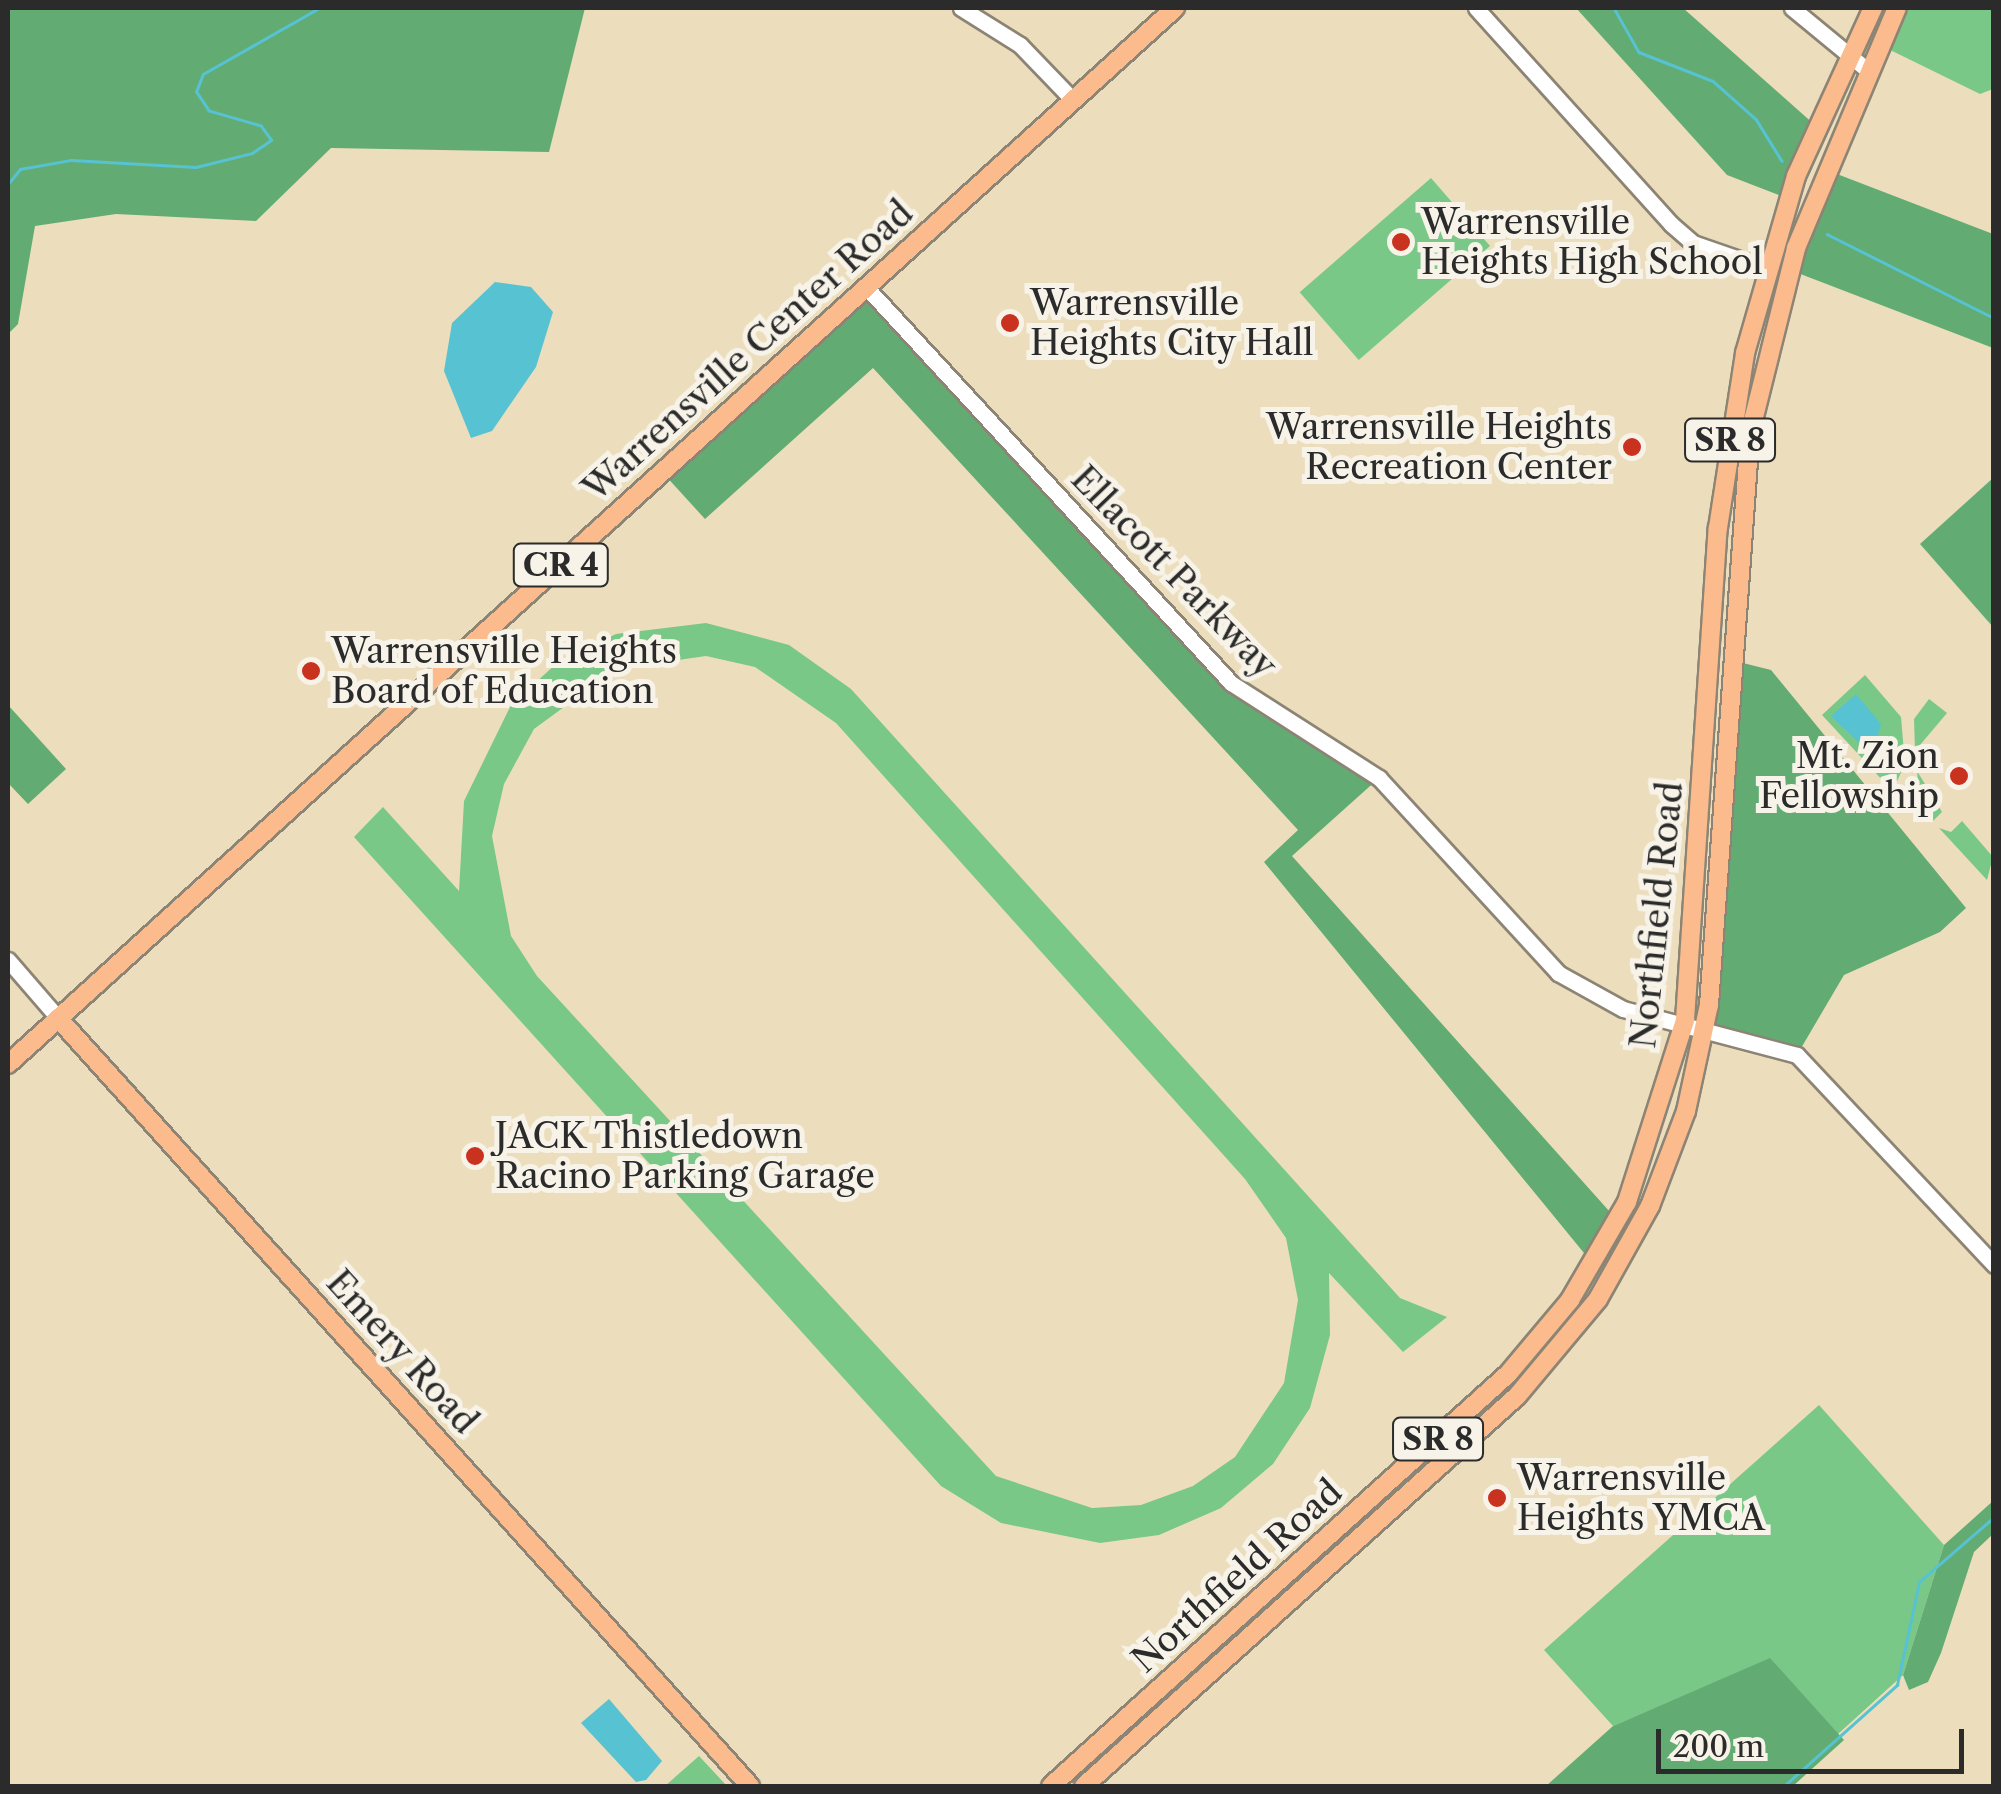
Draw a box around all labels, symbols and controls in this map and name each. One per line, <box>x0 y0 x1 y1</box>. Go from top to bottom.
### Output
street label: Warrensville Center Road <box>574 192 922 510</box>
place label: Warrensville Heights High School <box>1421 201 1763 283</box>
marker: Warrensville Heights High School <box>1390 231 1412 253</box>
place label: Warrensville Heights City Hall <box>1030 282 1315 364</box>
marker: Warrensville Heights City Hall <box>999 312 1021 334</box>
place label: Warrensville Heights Recreation Center <box>1266 406 1612 488</box>
road number: SR 8 <box>1682 413 1778 467</box>
marker: Warrensville Heights Recreation Center <box>1621 436 1643 458</box>
street label: Ellacott Parkway <box>1062 458 1286 686</box>
road number: CR 4 <box>511 538 611 592</box>
place label: Warrensville Heights Board of Education <box>331 630 677 712</box>
marker: Warrensville Heights Board of Education <box>300 660 322 682</box>
place label: Mt. Zion Fellowship <box>1759 735 1939 817</box>
marker: Mt. Zion Fellowship <box>1948 765 1970 787</box>
street label: Northfield Road <box>1622 780 1692 1050</box>
place label: JACK Thistledown Racino Parking Garage <box>495 1115 875 1197</box>
marker: JACK Thistledown Racino Parking Garage <box>464 1145 486 1167</box>
street label: Emery Road <box>317 1261 487 1443</box>
road number: SR 8 <box>1390 1412 1486 1466</box>
place label: Warrensville Heights YMCA <box>1517 1457 1766 1539</box>
street label: Northfield Road <box>1123 1471 1351 1681</box>
marker: Warrensville Heights YMCA <box>1486 1487 1508 1509</box>
scale bar <box>1661 1709 1968 1771</box>
text: 200 m <box>1673 1728 1764 1765</box>

